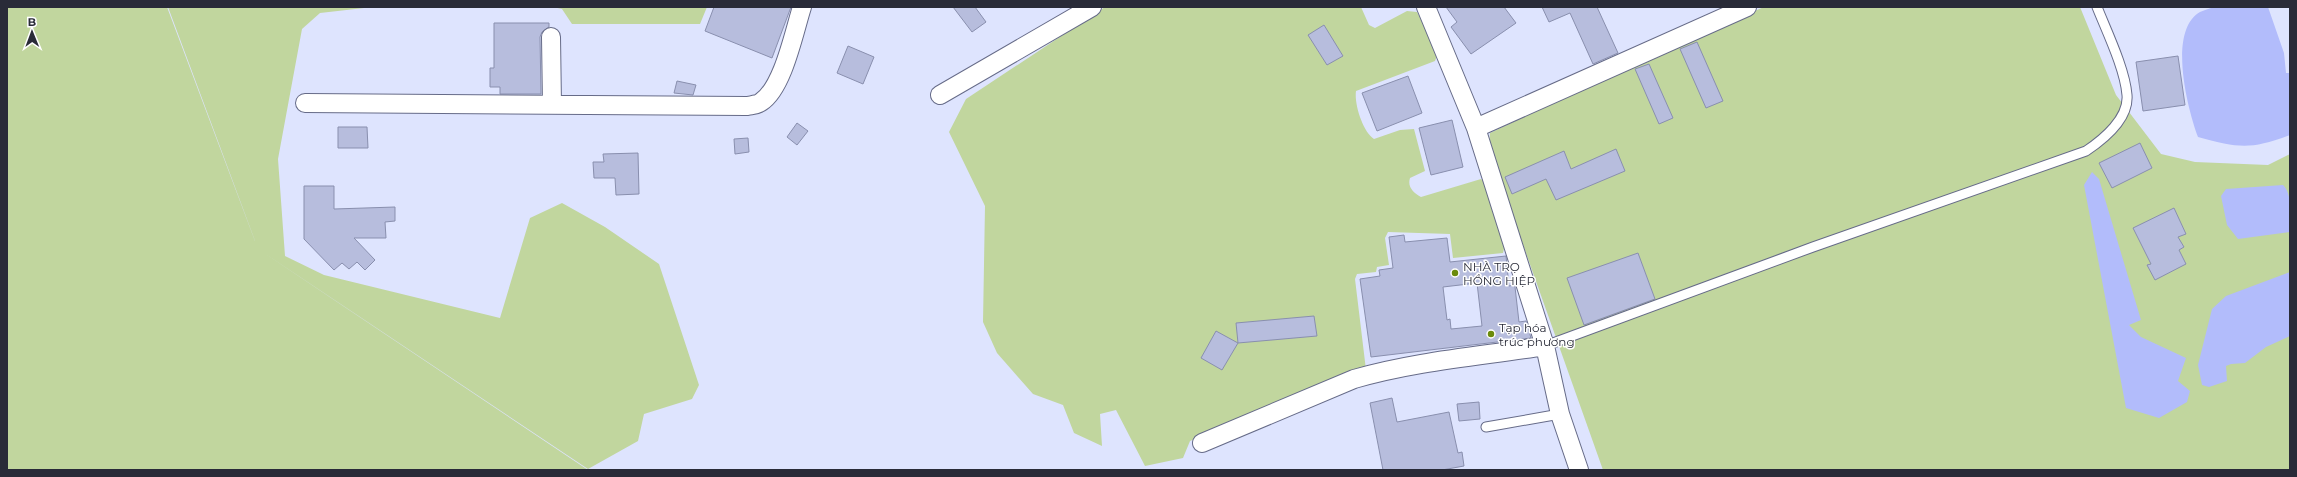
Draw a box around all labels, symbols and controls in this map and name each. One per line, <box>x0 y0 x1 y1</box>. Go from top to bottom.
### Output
north arrow <box>12 12 52 52</box>
text: B <box>27 15 36 29</box>
place label: NHÀ TRỌ HỒNG HIỆP <box>1463 259 1535 288</box>
marker: NHÀ TRỌ HỒNG HIỆP <box>1450 268 1460 278</box>
place label: Tạp hóa trúc phương <box>1499 320 1575 349</box>
marker: Tạp hóa trúc phương <box>1486 329 1496 339</box>

